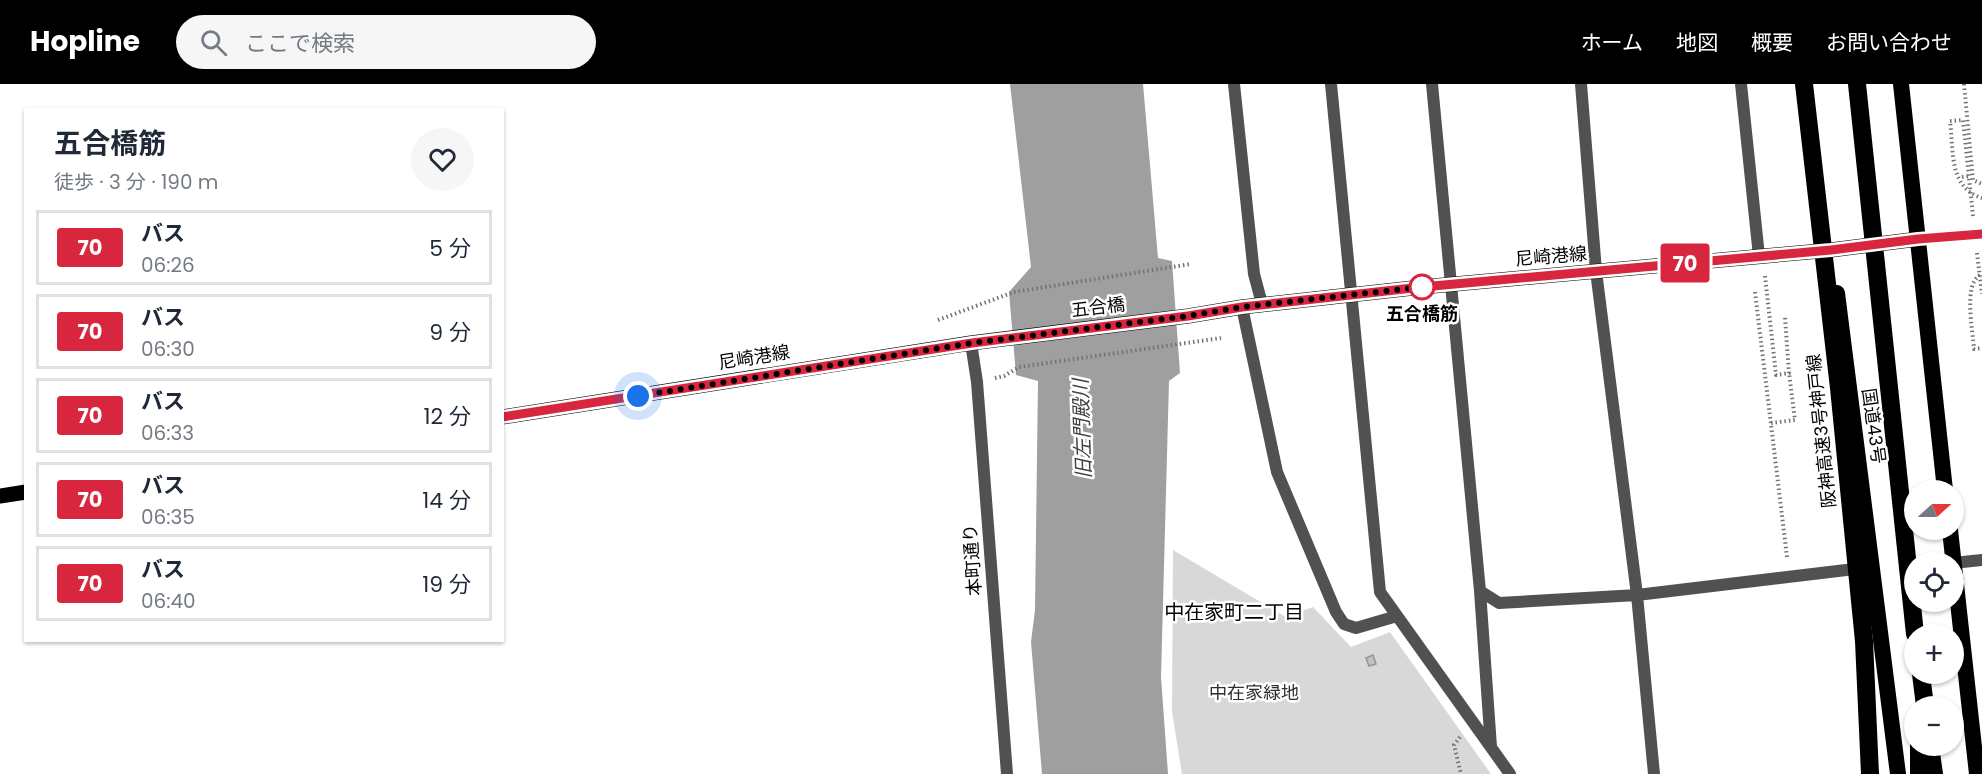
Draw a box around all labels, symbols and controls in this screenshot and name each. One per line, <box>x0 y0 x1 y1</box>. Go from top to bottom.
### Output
search box <box>176 15 596 69</box>
text: Hopline <box>30 22 140 61</box>
icon: search <box>197 26 230 59</box>
text: ここで検索 <box>245 28 355 59</box>
text: ホーム <box>1581 28 1643 57</box>
text: 地図 <box>1676 28 1718 57</box>
text: 概要 <box>1751 28 1793 57</box>
text: お問い合わせ <box>1826 28 1952 57</box>
text: 五合橋筋 <box>54 124 166 163</box>
button: heart <box>411 128 474 191</box>
text: 徒歩 · 3 分 · 190 m <box>54 168 218 196</box>
text: バス <box>141 218 185 249</box>
text: 70 <box>78 233 102 262</box>
text: 5 分 <box>429 233 471 264</box>
street label: 尼崎港線 <box>1514 240 1588 272</box>
line badge: 70 <box>1658 244 1712 282</box>
text: 70 <box>1673 249 1697 278</box>
text: 06:26 <box>141 251 195 279</box>
marker: 五合橋筋 <box>1409 274 1435 300</box>
street label: 五合橋 <box>1070 291 1126 323</box>
place label: 五合橋筋 <box>1386 301 1458 326</box>
text: バス <box>141 302 185 333</box>
text: 70 <box>78 317 102 346</box>
text: 9 分 <box>429 317 471 348</box>
text: 06:30 <box>141 335 195 363</box>
street label: 尼崎港線 <box>716 339 792 375</box>
street label: 阪神高速3号神戸線 <box>1800 353 1842 509</box>
water label: 旧左門殿川 <box>1066 377 1098 479</box>
your location <box>623 381 653 411</box>
text: バス <box>141 386 185 417</box>
street label: 国道43号 <box>1856 387 1892 465</box>
text: 70 <box>78 401 102 430</box>
text: 12 分 <box>423 401 471 432</box>
text: 06:33 <box>141 419 194 447</box>
text: バス <box>141 470 185 501</box>
north arrow <box>1904 480 1964 540</box>
map controls <box>1904 480 1964 756</box>
text: 70 <box>78 485 102 514</box>
text: 14 分 <box>422 485 471 516</box>
text: 06:35 <box>141 503 195 531</box>
street label: 本町通り <box>957 523 987 597</box>
button: locate <box>1904 552 1964 612</box>
text: バス <box>141 554 185 585</box>
text: 70 <box>78 569 102 598</box>
text: 19 分 <box>422 569 471 600</box>
text: 06:40 <box>141 587 196 615</box>
district label: 中在家町二丁目 <box>1164 598 1304 626</box>
button: + <box>1904 624 1964 684</box>
park label: 中在家緑地 <box>1209 680 1299 705</box>
button: − <box>1904 696 1964 756</box>

